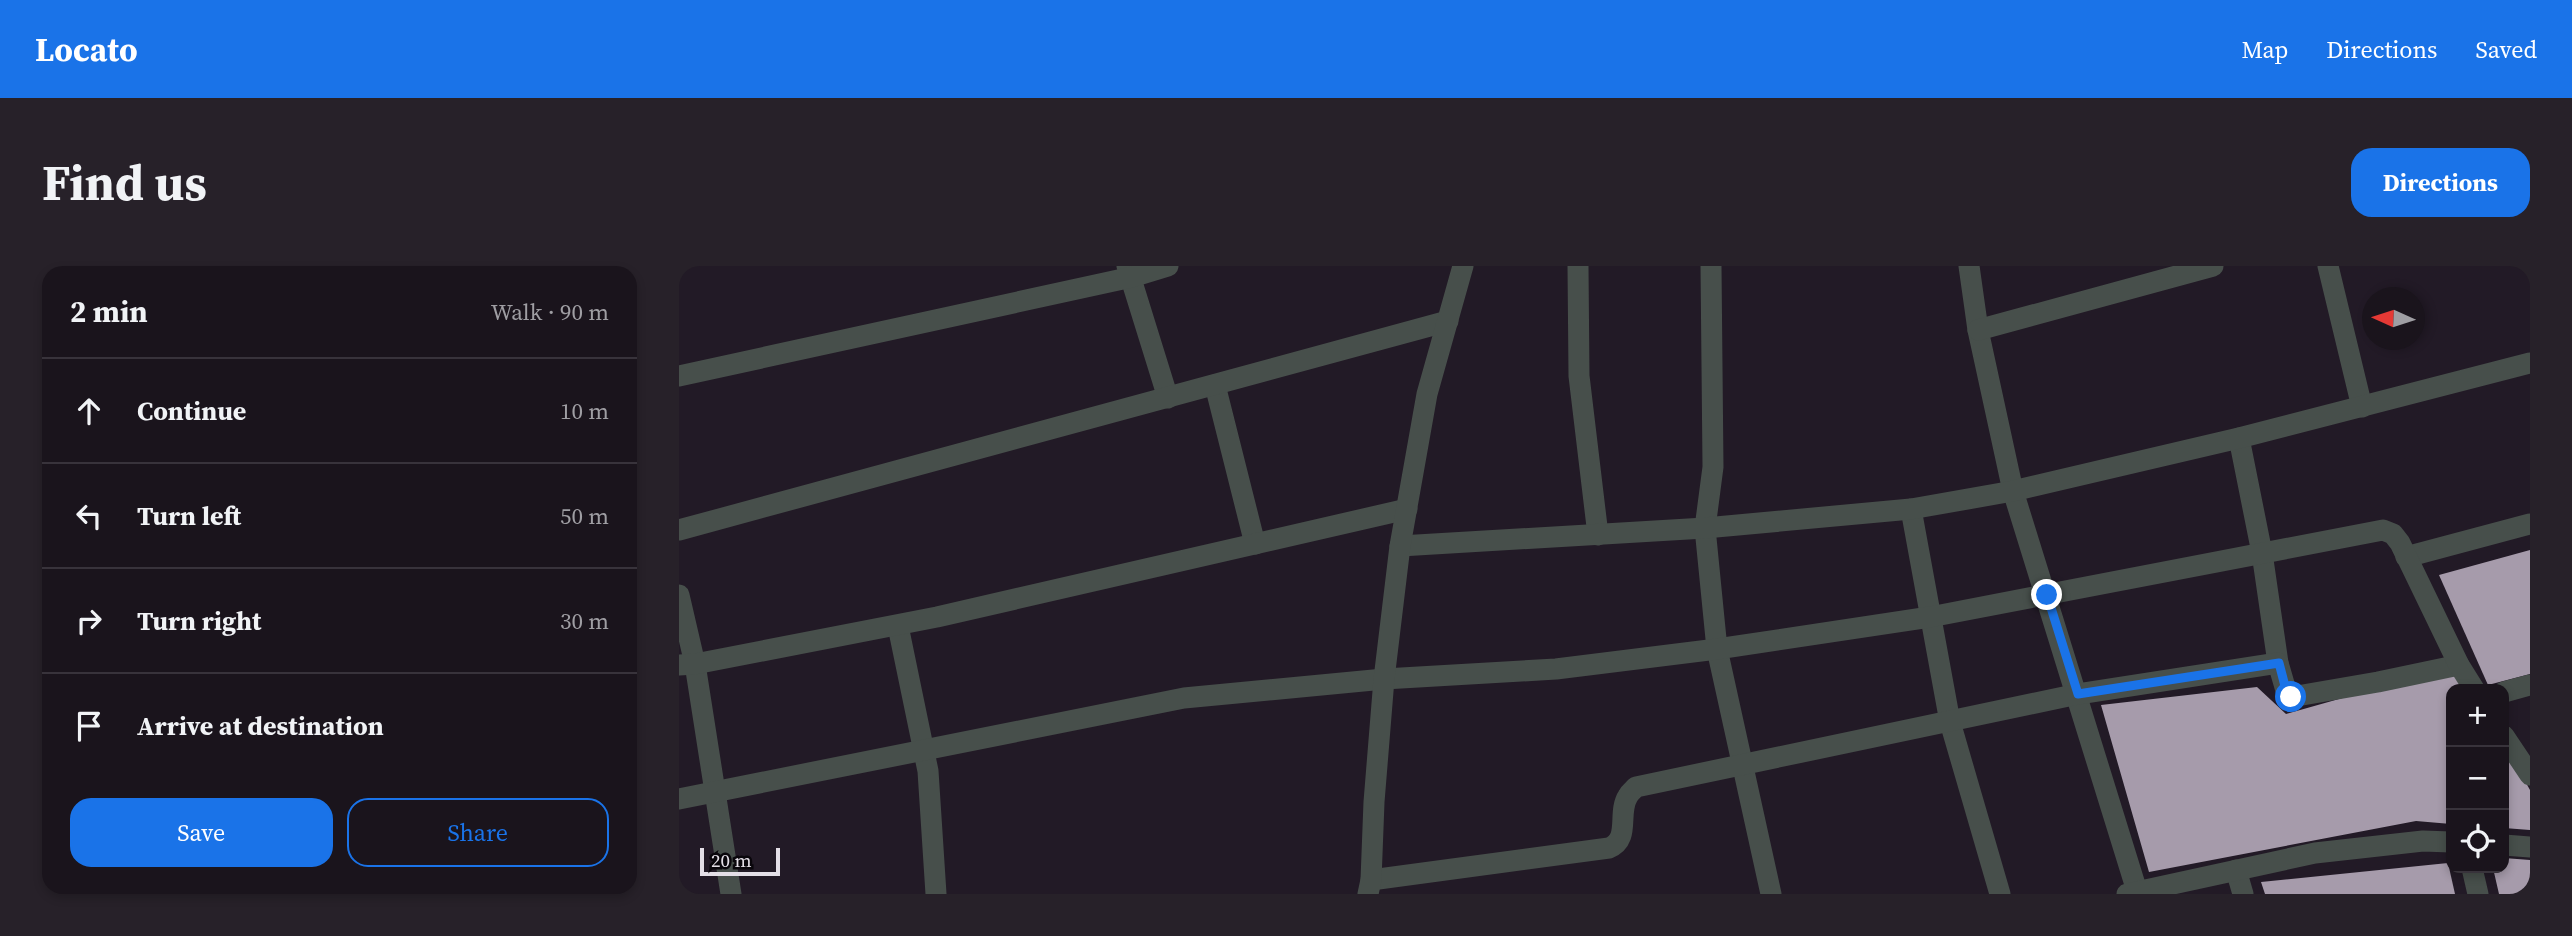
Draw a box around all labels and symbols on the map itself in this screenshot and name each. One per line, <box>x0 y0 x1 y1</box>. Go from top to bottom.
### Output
north arrow <box>2362 287 2425 350</box>
route end <box>2031 579 2062 610</box>
route start <box>2275 681 2306 712</box>
scale bar <box>700 845 781 877</box>

